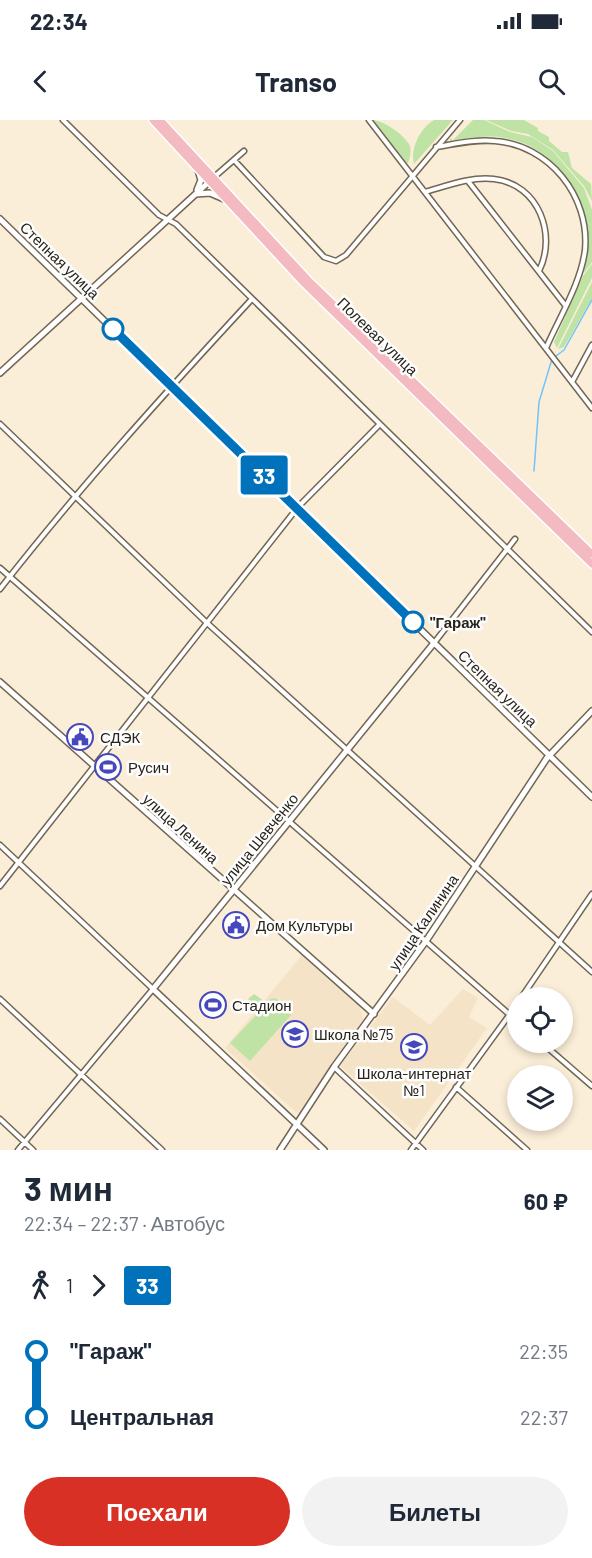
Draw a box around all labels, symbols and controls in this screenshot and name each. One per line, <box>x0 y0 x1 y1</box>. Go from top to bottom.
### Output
text: 22:34 <box>30 8 88 34</box>
icon: back <box>24 65 57 98</box>
text: Transo <box>255 65 337 97</box>
icon: search <box>535 65 568 98</box>
street label: Степная улица <box>17 218 104 303</box>
street label: Полевая улица <box>334 293 422 379</box>
unlabelled marker <box>102 318 124 340</box>
line badge: 33 <box>237 456 291 494</box>
text: 33 <box>253 463 275 488</box>
marker: "Гараж" <box>402 611 424 633</box>
place label: "Гараж" <box>430 613 486 631</box>
street label: Степная улица <box>455 646 542 731</box>
public building icon: СДЭК <box>65 722 95 752</box>
place label: СДЭК <box>100 728 140 746</box>
sports icon: Русич <box>93 752 123 782</box>
place label: Русич <box>128 758 169 776</box>
street label: улица Ленина <box>139 789 223 867</box>
street label: улица Шевченко <box>216 789 302 889</box>
street label: улица Калинина <box>384 870 462 973</box>
public building icon: Дом Культуры <box>221 910 251 940</box>
place label: Дом Культуры <box>256 916 353 934</box>
map controls <box>507 987 573 1131</box>
button: locate <box>507 987 573 1053</box>
sports icon: Стадион <box>198 990 228 1020</box>
place label: Стадион <box>232 996 292 1014</box>
school or university icon: Школа №75 <box>280 1019 310 1049</box>
place label: Школа №75 <box>314 1025 393 1043</box>
school or university icon: Школа-интернат №1 <box>399 1032 429 1062</box>
place label: Школа-интернат №1 <box>357 1064 471 1099</box>
button: layers <box>507 1065 573 1131</box>
text: 3 мин <box>24 1168 113 1208</box>
text: 60 ₽ <box>524 1188 568 1214</box>
text: 22:34 – 22:37 · Автобус <box>24 1211 225 1235</box>
icon: walk <box>24 1269 57 1302</box>
icon: forward <box>82 1269 115 1302</box>
text: 1 <box>66 1273 73 1297</box>
text: 33 <box>136 1273 159 1298</box>
text: "Гараж" <box>70 1337 152 1363</box>
text: 22:35 <box>519 1339 568 1363</box>
text: Центральная <box>70 1403 214 1429</box>
text: 22:37 <box>520 1405 568 1429</box>
button: Поехали <box>24 1477 290 1546</box>
button: Билеты <box>302 1477 568 1546</box>

